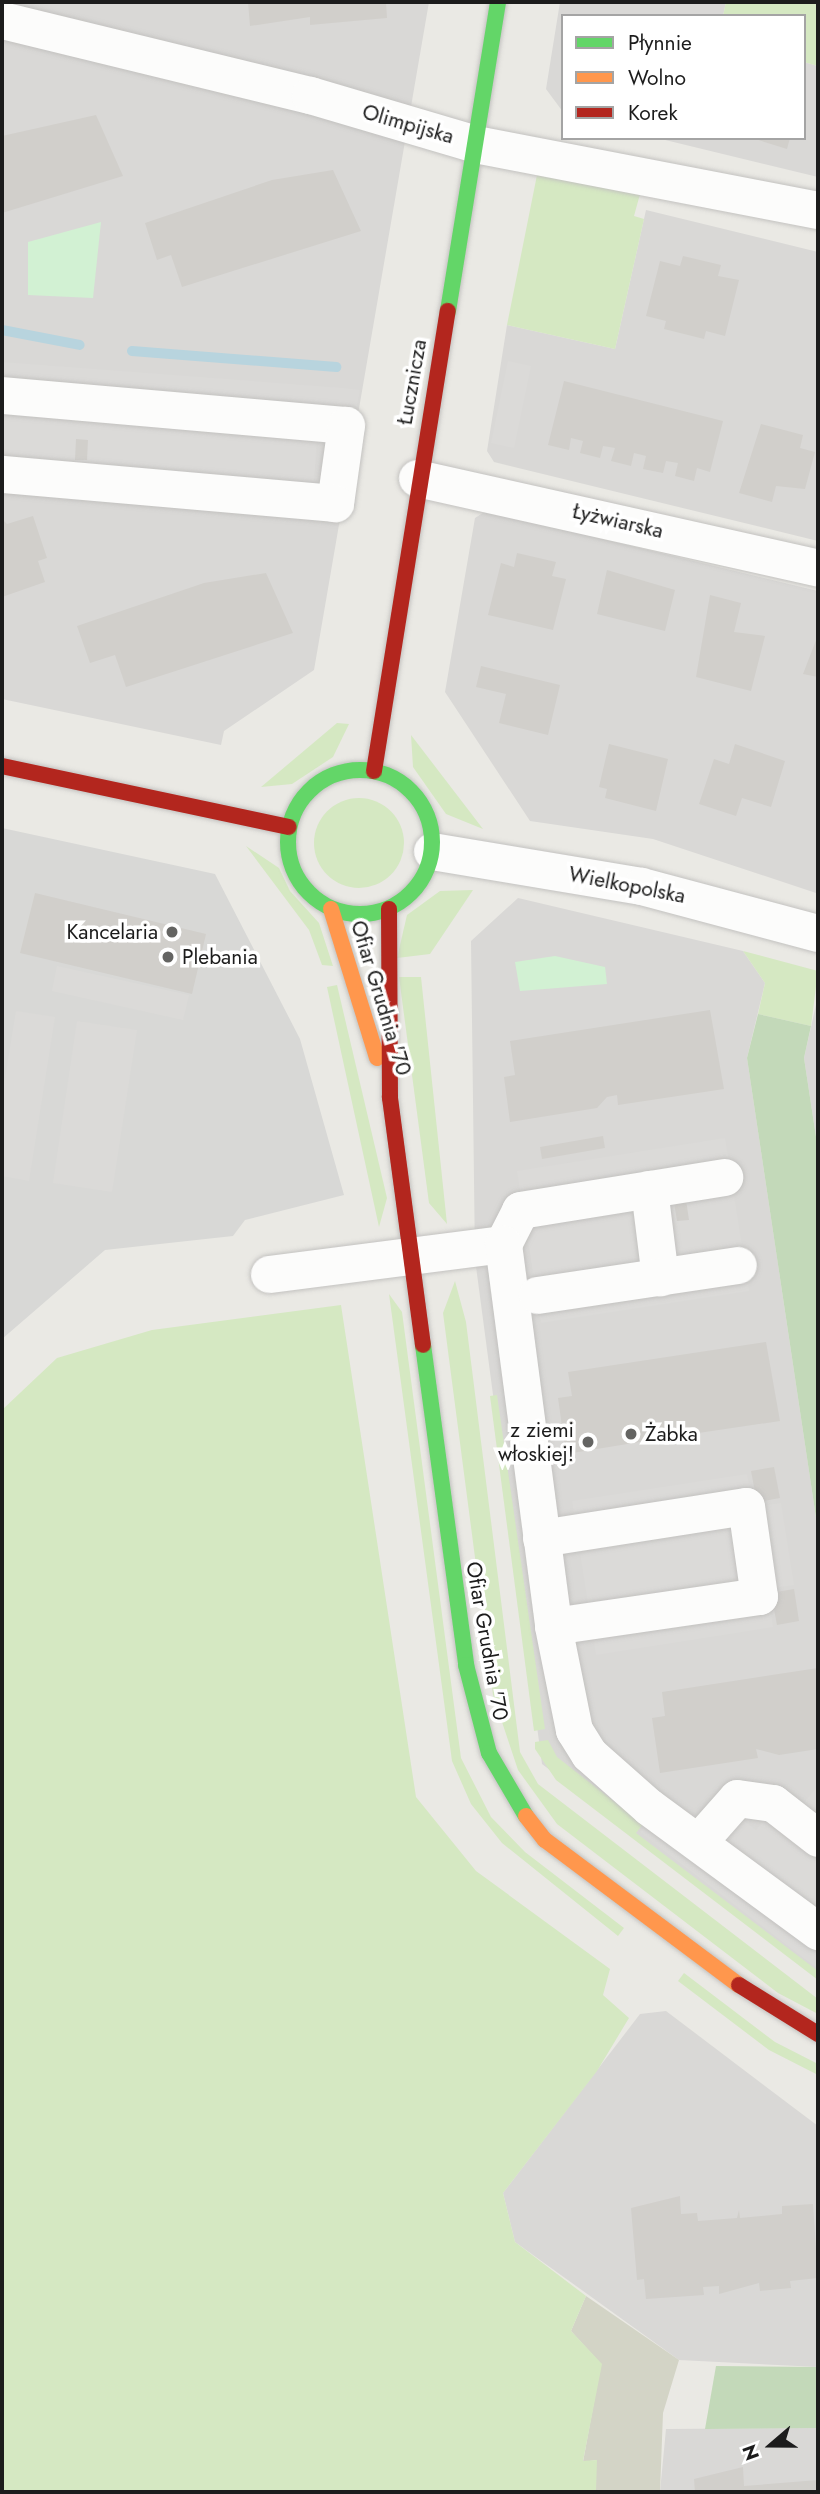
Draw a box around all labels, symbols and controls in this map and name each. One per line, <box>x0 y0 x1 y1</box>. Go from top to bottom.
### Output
legend <box>561 14 806 140</box>
text: Płynnie <box>628 28 692 58</box>
text: Wolno <box>628 63 686 93</box>
text: Korek <box>628 98 678 128</box>
street label: Olimpijska <box>359 99 457 149</box>
street label: Łucznicza <box>392 337 432 427</box>
street label: Łyżwiarska <box>570 498 666 544</box>
street label: Wielkopolska <box>567 861 687 909</box>
street label: Ofiar Grudnia '70 <box>345 918 417 1078</box>
place label: Kancelaria <box>66 919 158 945</box>
marker: Kancelaria <box>164 924 180 940</box>
place label: Plebania <box>182 944 258 970</box>
marker: Plebania <box>160 949 176 965</box>
place label: z ziemi włoskiej! <box>498 1417 574 1467</box>
place label: Żabka <box>645 1421 698 1447</box>
marker: Żabka <box>623 1426 639 1442</box>
marker: z ziemi włoskiej! <box>580 1434 596 1450</box>
street label: Ofiar Grudnia '70 <box>461 1560 513 1722</box>
north arrow <box>736 2410 806 2480</box>
text: N <box>736 2441 766 2464</box>

